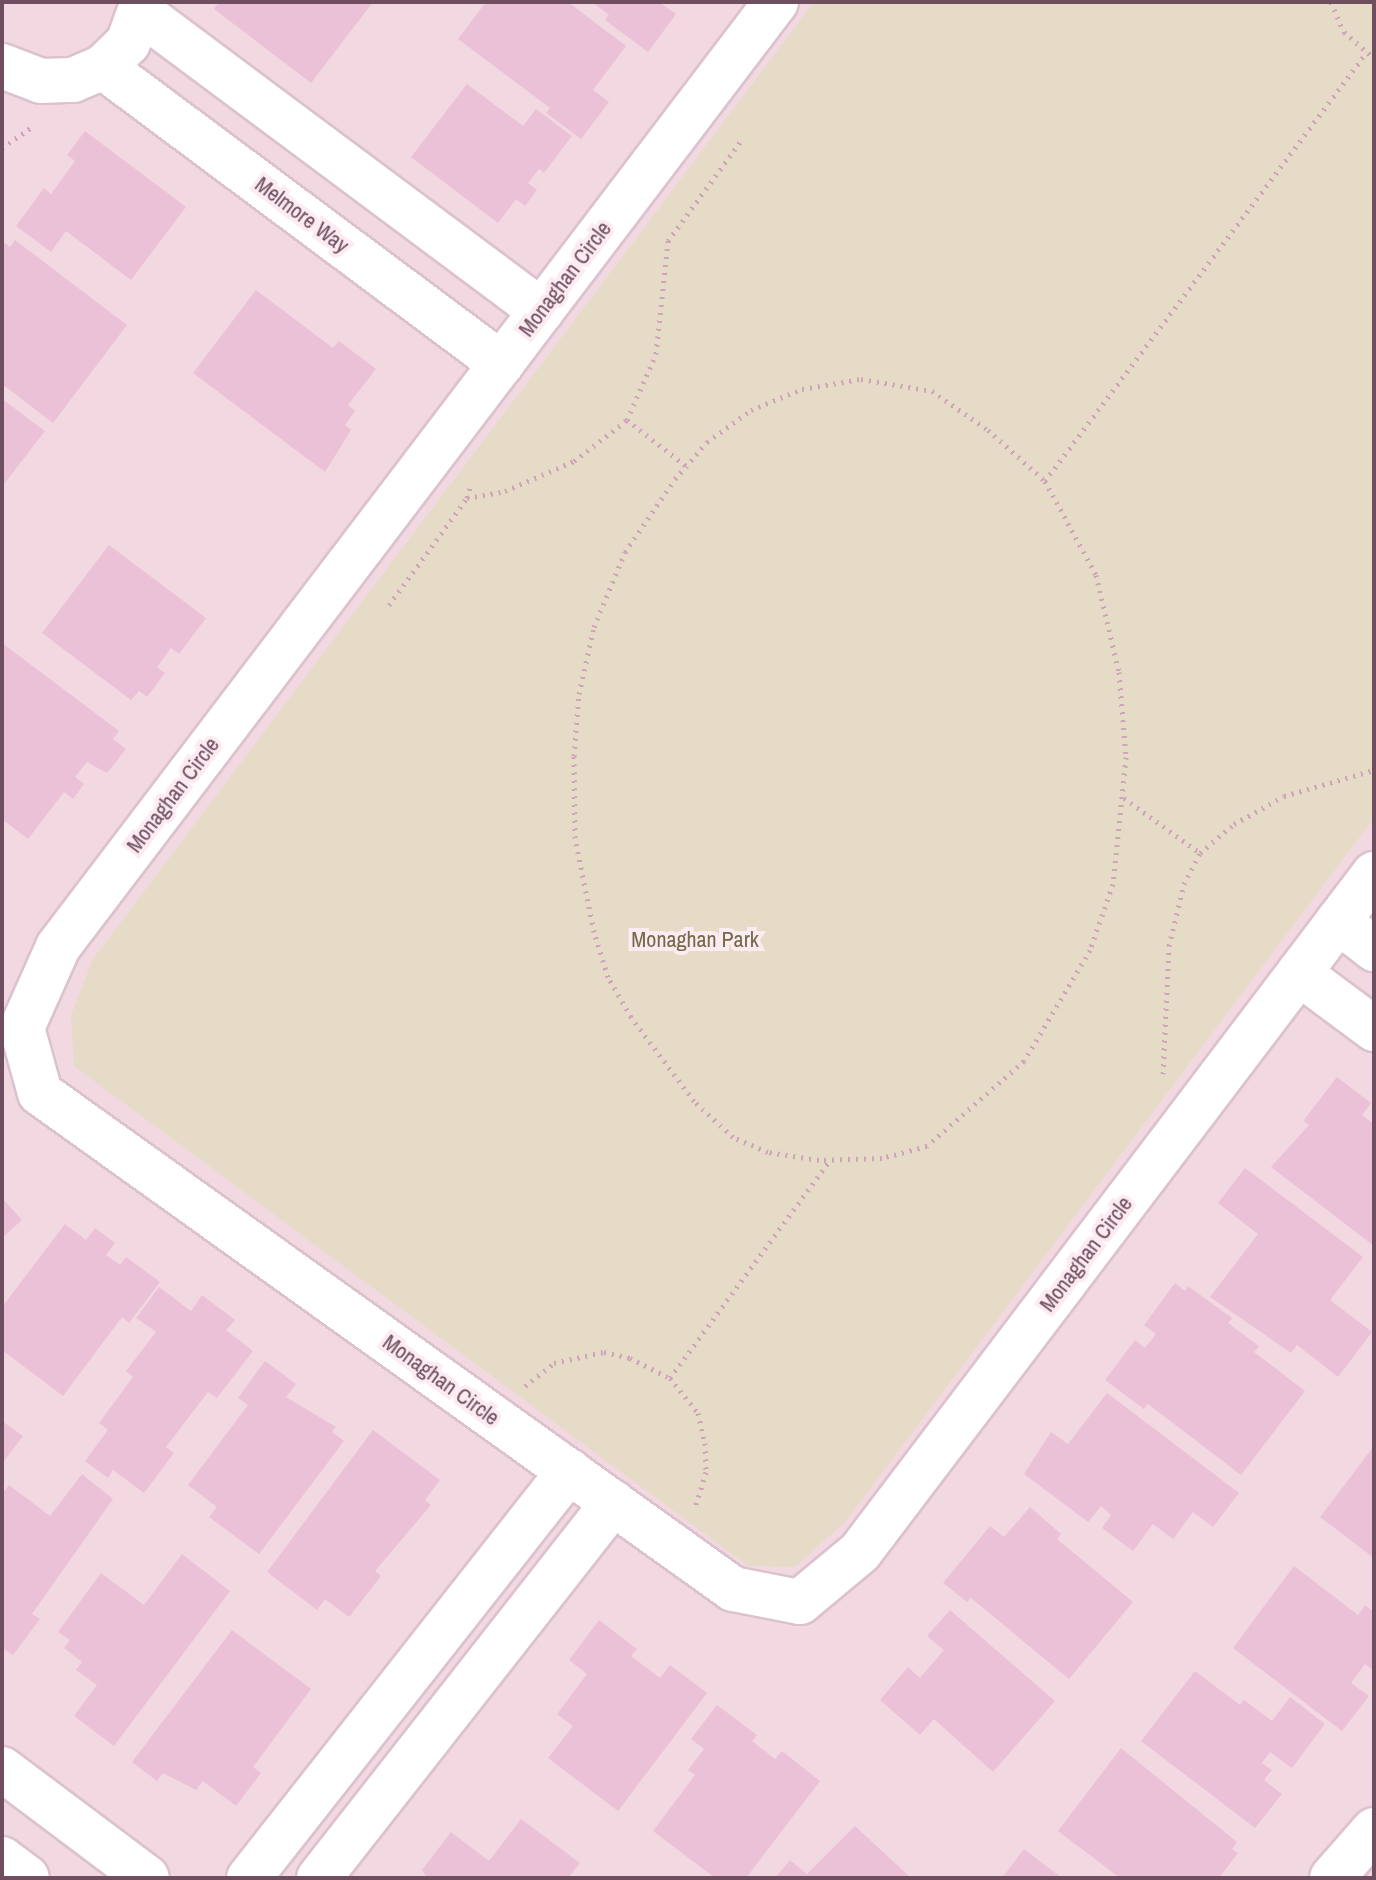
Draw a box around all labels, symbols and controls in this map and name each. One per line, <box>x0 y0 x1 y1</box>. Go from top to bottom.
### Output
street label: Melmore Way <box>250 171 354 259</box>
street label: Monaghan Circle <box>513 216 617 342</box>
street label: Monaghan Circle <box>121 732 225 858</box>
park label: Monaghan Park <box>631 927 759 953</box>
street label: Monaghan Circle <box>1034 1191 1138 1317</box>
street label: Monaghan Circle <box>378 1329 504 1431</box>

